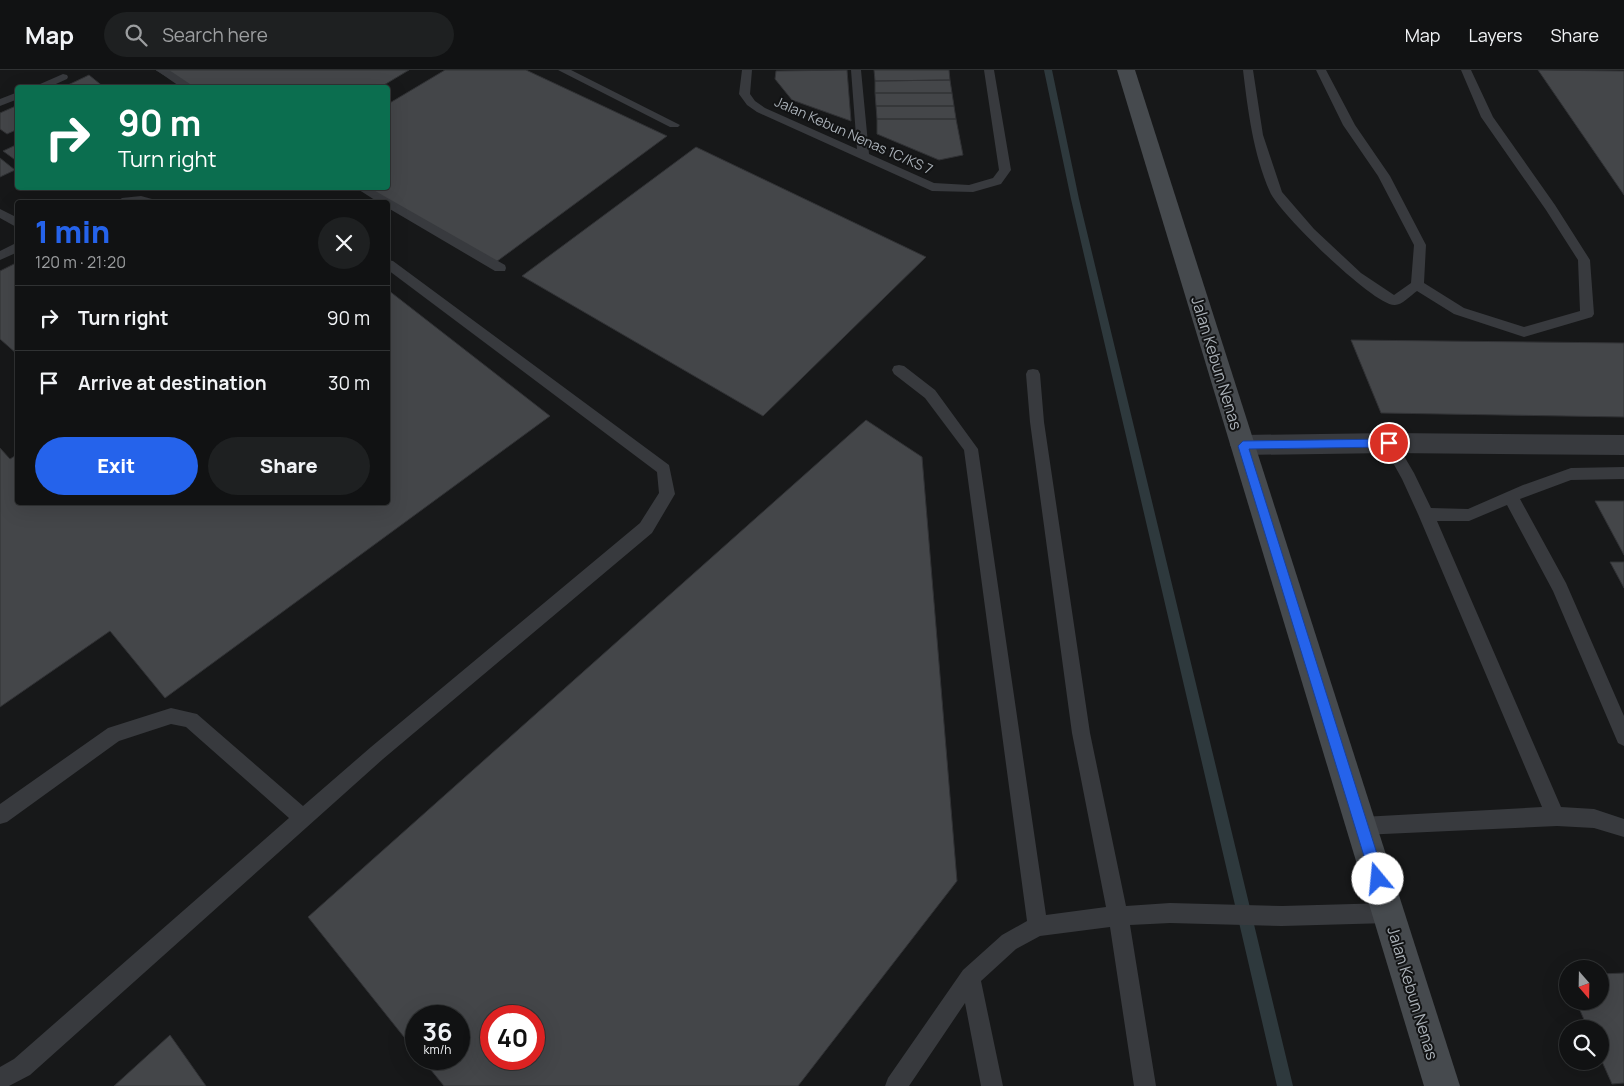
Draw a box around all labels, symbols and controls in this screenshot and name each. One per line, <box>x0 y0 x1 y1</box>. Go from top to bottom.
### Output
search box <box>104 12 454 57</box>
text: Map <box>25 18 74 51</box>
icon: search <box>122 21 150 49</box>
text: Search here <box>162 22 268 48</box>
text: Map <box>1405 23 1440 47</box>
text: Layers <box>1468 23 1522 47</box>
text: Share <box>1550 23 1599 47</box>
street label: Jalan Kebun Nenas 1C/KS 7 <box>772 92 936 178</box>
text: 90 m <box>118 99 201 147</box>
icon: right <box>35 105 100 170</box>
text: Turn right <box>118 144 216 174</box>
text: 1 min <box>35 211 110 252</box>
button: close <box>318 217 370 269</box>
text: 120 m · 21:20 <box>35 251 126 273</box>
street label: Jalan Kebun Nenas <box>1186 294 1248 432</box>
icon: right <box>35 304 63 332</box>
text: Turn right <box>78 305 168 331</box>
text: 90 m <box>327 305 370 331</box>
icon: arrive <box>35 369 63 397</box>
text: Arrive at destination <box>78 370 267 396</box>
text: 30 m <box>328 370 370 396</box>
pin <box>1368 422 1410 464</box>
icon: arrive <box>1375 429 1403 457</box>
button: Exit <box>35 437 198 495</box>
button: Share <box>208 437 370 495</box>
position arrow <box>1351 852 1403 904</box>
street label: Jalan Kebun Nenas <box>1382 924 1444 1062</box>
north arrow <box>1559 960 1609 1010</box>
map controls <box>1559 960 1609 1070</box>
speed limit sign: 40 <box>480 1005 545 1070</box>
text: 36 <box>422 1014 453 1049</box>
button: search <box>1559 1020 1609 1070</box>
text: km/h <box>424 1041 451 1058</box>

